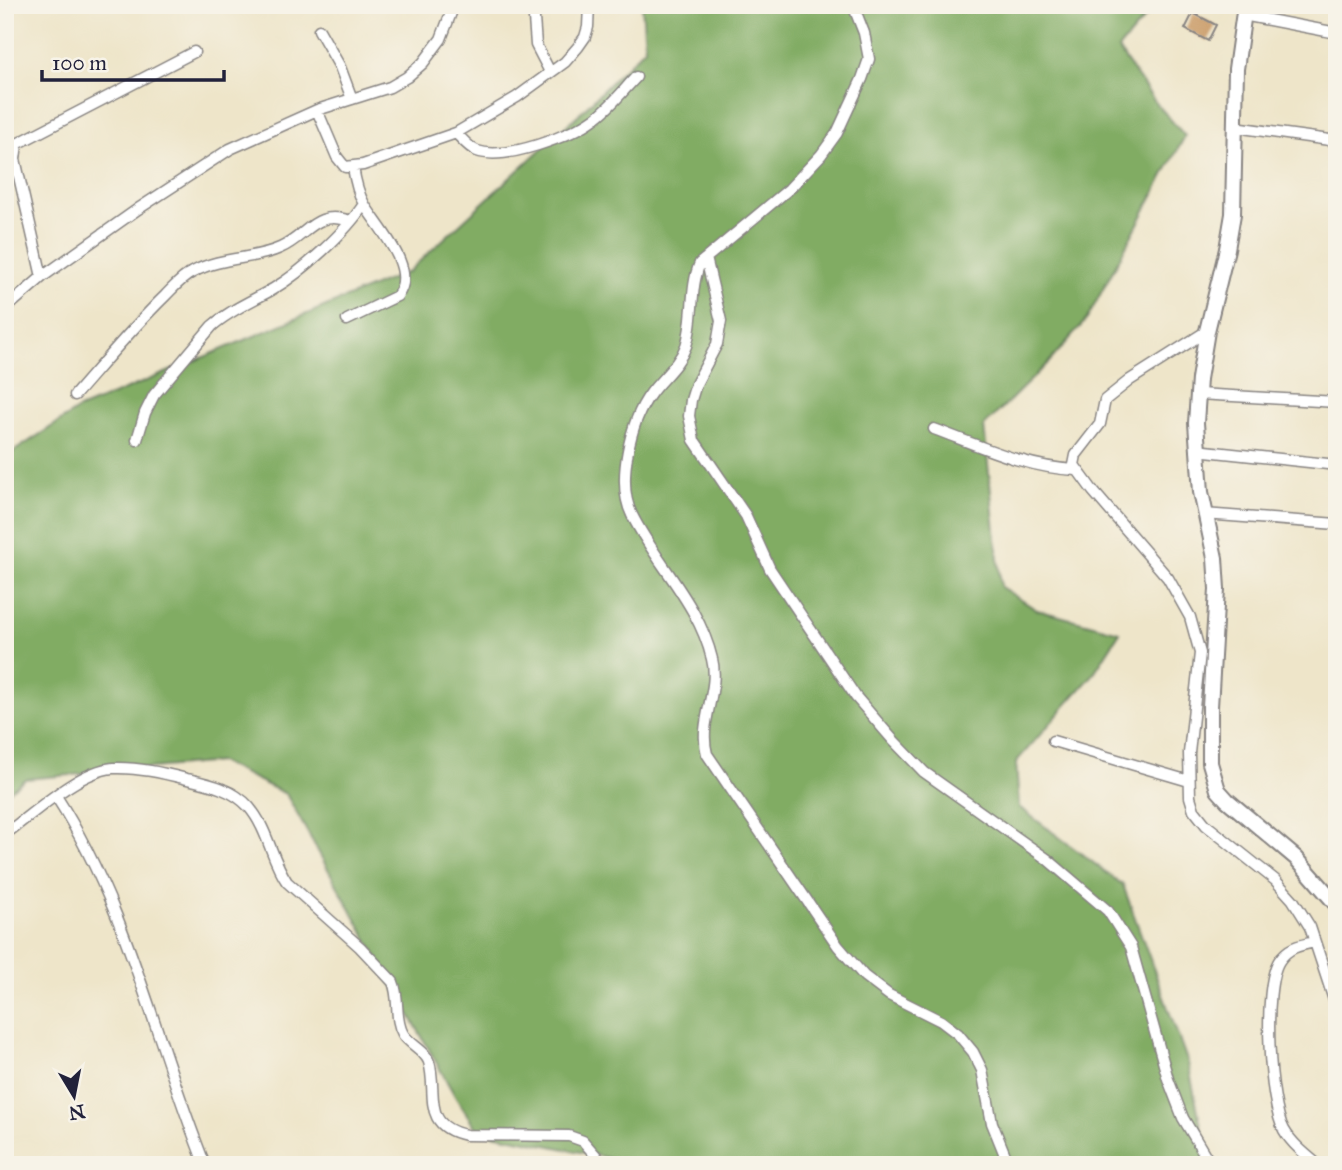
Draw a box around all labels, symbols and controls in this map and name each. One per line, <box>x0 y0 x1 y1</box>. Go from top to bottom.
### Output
scale bar <box>42 38 224 82</box>
text: 100 m <box>52 50 107 76</box>
north arrow <box>38 1062 108 1132</box>
text: N <box>67 1100 87 1125</box>

